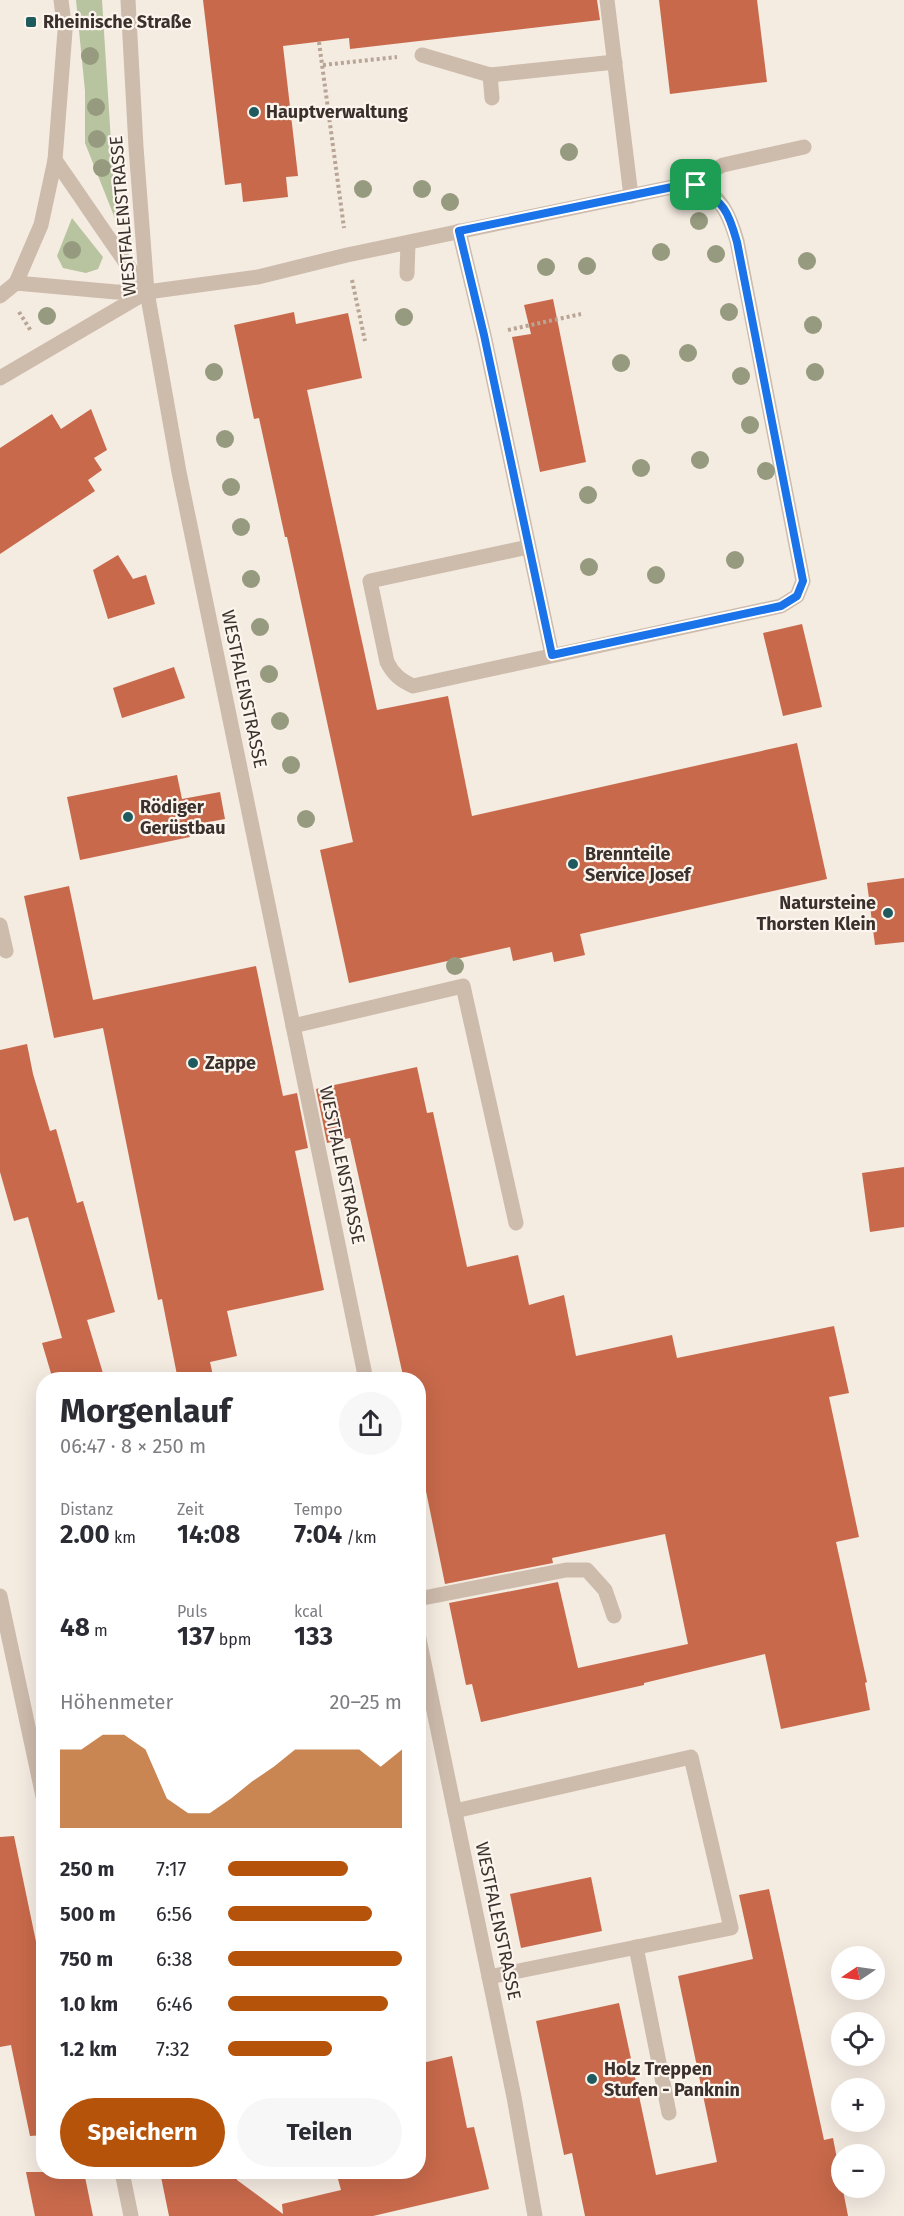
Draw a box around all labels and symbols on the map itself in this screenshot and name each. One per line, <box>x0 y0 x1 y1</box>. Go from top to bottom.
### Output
place label: Rheinische Straße <box>43 11 191 33</box>
marker: Rheinische Straße <box>24 15 38 29</box>
place label: Hauptverwaltung <box>266 101 408 123</box>
marker: Hauptverwaltung <box>247 105 261 119</box>
street label: WESTFALENSTRASSE <box>105 135 141 297</box>
pin <box>670 159 721 210</box>
street label: WESTFALENSTRASSE <box>216 608 272 770</box>
place label: Rödiger Gerüstbau <box>140 796 225 839</box>
marker: Rödiger Gerüstbau <box>121 810 135 824</box>
place label: Brennteile Service Josef <box>585 843 692 886</box>
marker: Brennteile Service Josef <box>566 857 580 871</box>
place label: Natursteine Thorsten Klein <box>756 892 876 935</box>
marker: Natursteine Thorsten Klein <box>881 906 895 920</box>
place label: Zappe <box>205 1052 256 1074</box>
marker: Zappe <box>186 1056 200 1070</box>
street label: WESTFALENSTRASSE <box>314 1084 370 1246</box>
street label: WESTFALENSTRASSE <box>470 1840 526 2002</box>
north arrow <box>831 1946 885 2000</box>
place label: Holz Treppen Stufen - Panknin <box>604 2058 740 2101</box>
marker: Holz Treppen Stufen - Panknin <box>585 2072 599 2086</box>

